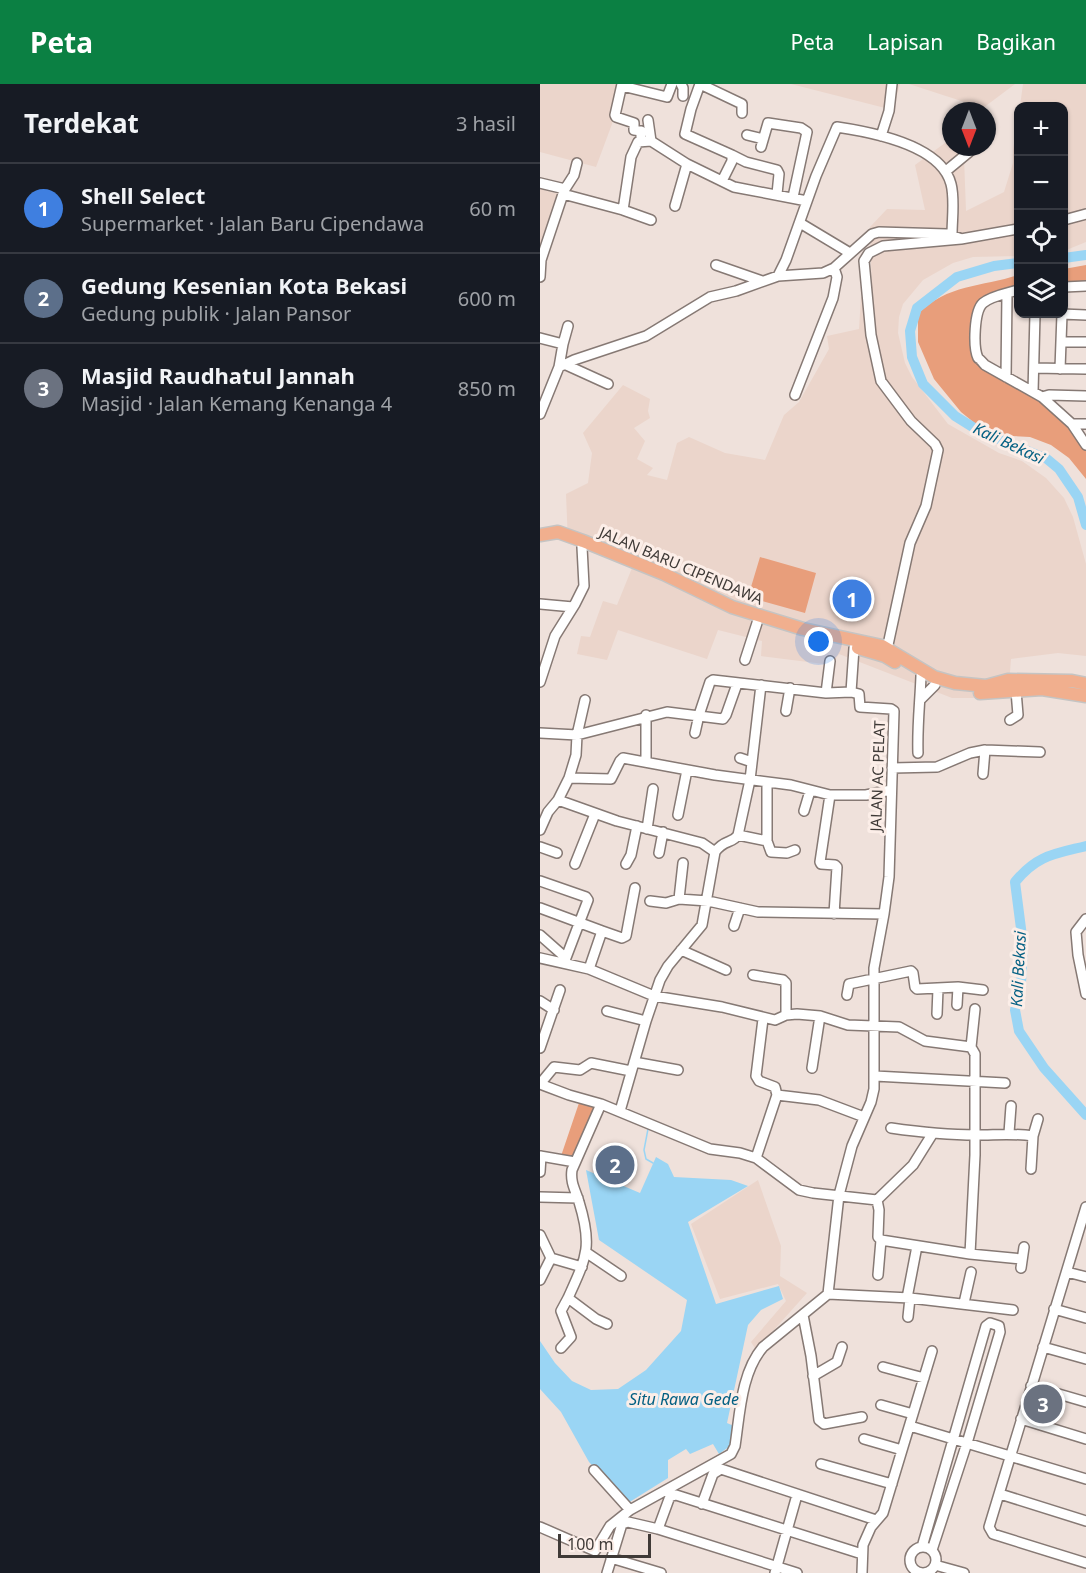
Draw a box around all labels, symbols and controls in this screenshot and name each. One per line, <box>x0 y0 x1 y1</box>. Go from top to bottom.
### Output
text: Peta <box>30 23 93 61</box>
text: Peta <box>790 28 834 56</box>
text: Lapisan <box>867 28 943 56</box>
text: Bagikan <box>976 28 1056 56</box>
north arrow <box>942 102 996 156</box>
map controls <box>1014 102 1068 318</box>
button: + <box>1014 102 1068 156</box>
text: Terdekat <box>24 105 139 141</box>
text: 3 hasil <box>456 110 516 137</box>
button: − <box>1014 156 1068 210</box>
text: Shell Select <box>81 180 205 210</box>
text: 1 <box>38 195 49 222</box>
text: 60 m <box>469 195 516 222</box>
text: Supermarket · Jalan Baru Cipendawa <box>81 210 424 237</box>
button: locate <box>1014 210 1068 264</box>
button: layers <box>1014 264 1068 318</box>
text: Gedung Kesenian Kota Bekasi <box>81 270 407 300</box>
text: 2 <box>38 285 49 312</box>
text: 600 m <box>458 285 516 312</box>
text: Gedung publik · Jalan Pansor <box>81 300 351 327</box>
text: Masjid Raudhatul Jannah <box>81 360 355 390</box>
text: 3 <box>38 375 49 402</box>
text: 850 m <box>458 375 516 402</box>
text: Masjid · Jalan Kemang Kenanga 4 <box>81 390 392 417</box>
water label: Kali Bekasi <box>970 417 1049 469</box>
street label: JALAN BARU CIPENDAWA <box>595 521 767 609</box>
pin: 1 <box>832 576 872 622</box>
your location <box>804 627 833 656</box>
street label: JALAN AC PELAT <box>865 719 889 834</box>
water label: Kali Bekasi <box>1005 930 1031 1008</box>
pin: 2 <box>596 1142 634 1188</box>
pin: 3 <box>1024 1382 1062 1426</box>
water label: Situ Rawa Gede <box>629 1388 739 1410</box>
scale bar <box>558 1531 651 1558</box>
text: 100 m <box>567 1533 614 1555</box>

